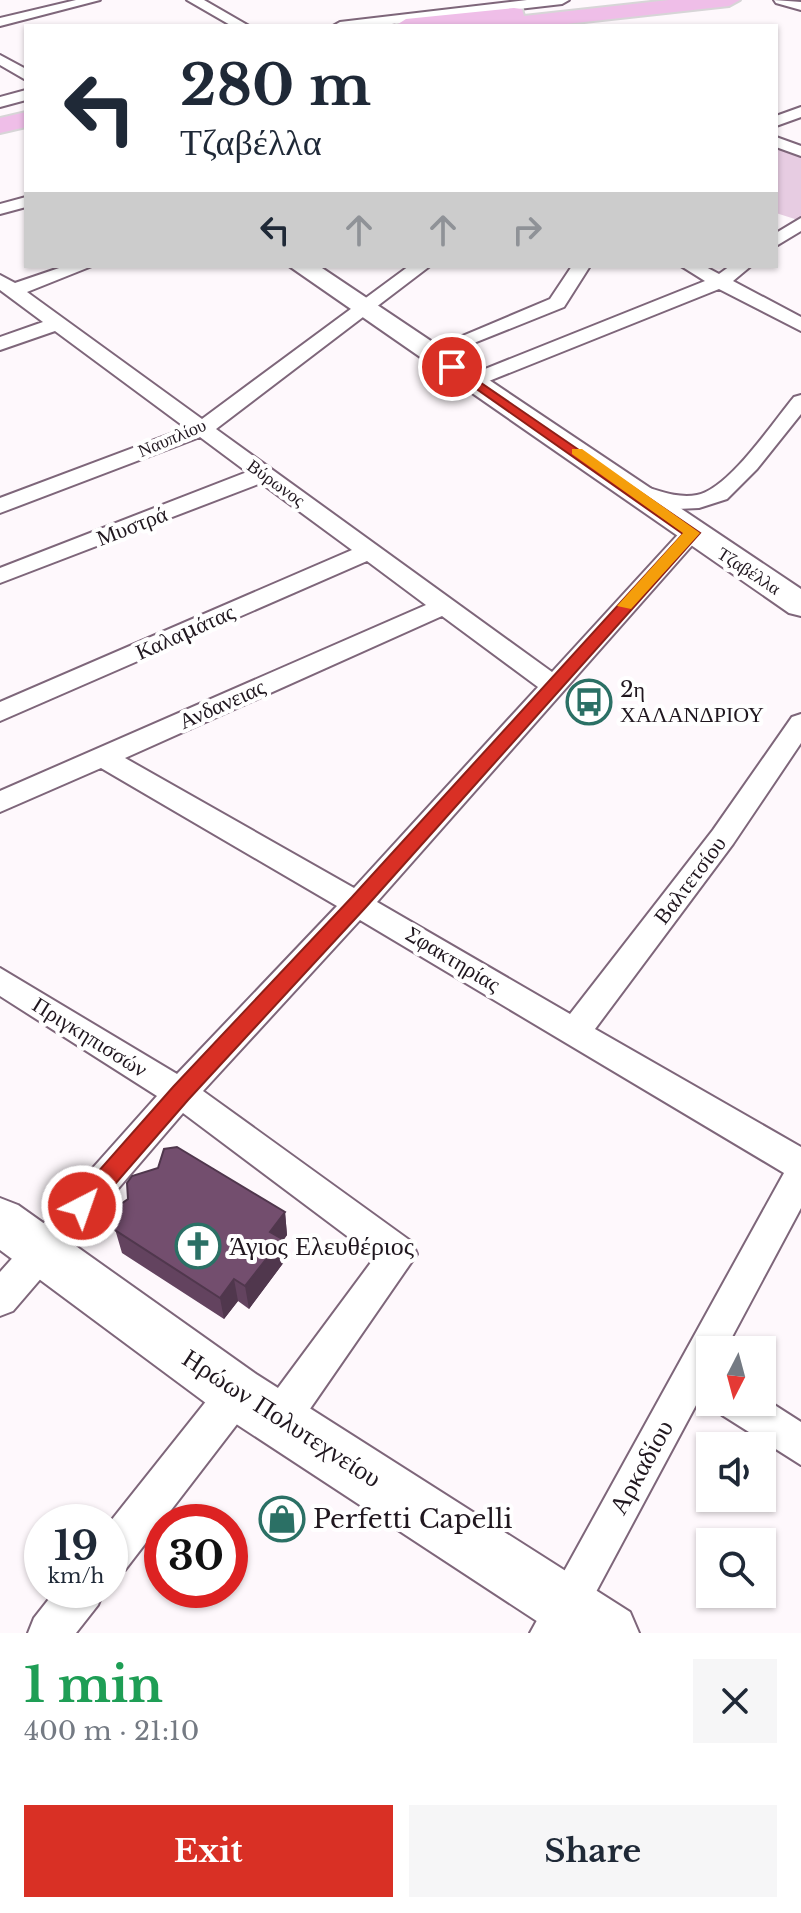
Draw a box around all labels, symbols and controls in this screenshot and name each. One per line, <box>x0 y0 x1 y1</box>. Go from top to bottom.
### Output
text: 280 m <box>180 51 371 120</box>
icon: left <box>48 56 152 160</box>
text: Τζαβέλλα <box>180 120 322 165</box>
icon: left <box>253 208 297 252</box>
icon: ahead <box>337 208 381 252</box>
icon: ahead <box>421 208 465 252</box>
icon: right <box>505 208 549 252</box>
pin <box>418 333 486 401</box>
icon: arrive <box>430 345 474 389</box>
street label: Ναυπλίου <box>135 414 209 462</box>
street label: Βύρωνος <box>243 455 309 511</box>
street label: Μυστρά <box>93 500 172 552</box>
street label: Τζαβέλλα <box>713 542 785 600</box>
street label: Καλαμάτας <box>131 598 239 666</box>
street label: Ανδανειας <box>175 673 270 735</box>
place label: 2η ΧΑΛΑΝΔΡΙΟΥ <box>620 676 764 728</box>
bus stop icon: 2η ΧΑΛΑΝΔΡΙΟΥ <box>565 678 613 726</box>
street label: Βαλτετσίου <box>648 830 732 929</box>
street label: Σφακτηρίας <box>401 920 505 998</box>
street label: Πριγκηπισσών <box>28 991 152 1083</box>
position arrow <box>40 1164 124 1248</box>
church icon: Άγιος Ελευθέριος <box>174 1222 222 1270</box>
place label: Άγιος Ελευθέριος <box>229 1230 415 1262</box>
north arrow <box>696 1336 776 1416</box>
map controls <box>696 1336 776 1608</box>
street label: Ηρώων Πολυτεχνείου <box>177 1342 387 1494</box>
street label: Αρκαδίου <box>602 1414 680 1520</box>
button: sound <box>696 1432 776 1512</box>
shop icon: Perfetti Capelli <box>258 1495 306 1543</box>
place label: Perfetti Capelli <box>313 1503 512 1535</box>
speed limit sign: 30 <box>144 1504 248 1608</box>
text: 19 <box>54 1521 98 1571</box>
button: search <box>696 1528 776 1608</box>
text: km/h <box>48 1564 104 1588</box>
text: 1 min <box>24 1655 163 1715</box>
button: close <box>693 1659 777 1743</box>
text: 400 m · 21:10 <box>24 1715 199 1747</box>
button: Exit <box>24 1805 393 1897</box>
button: Share <box>409 1805 777 1897</box>

